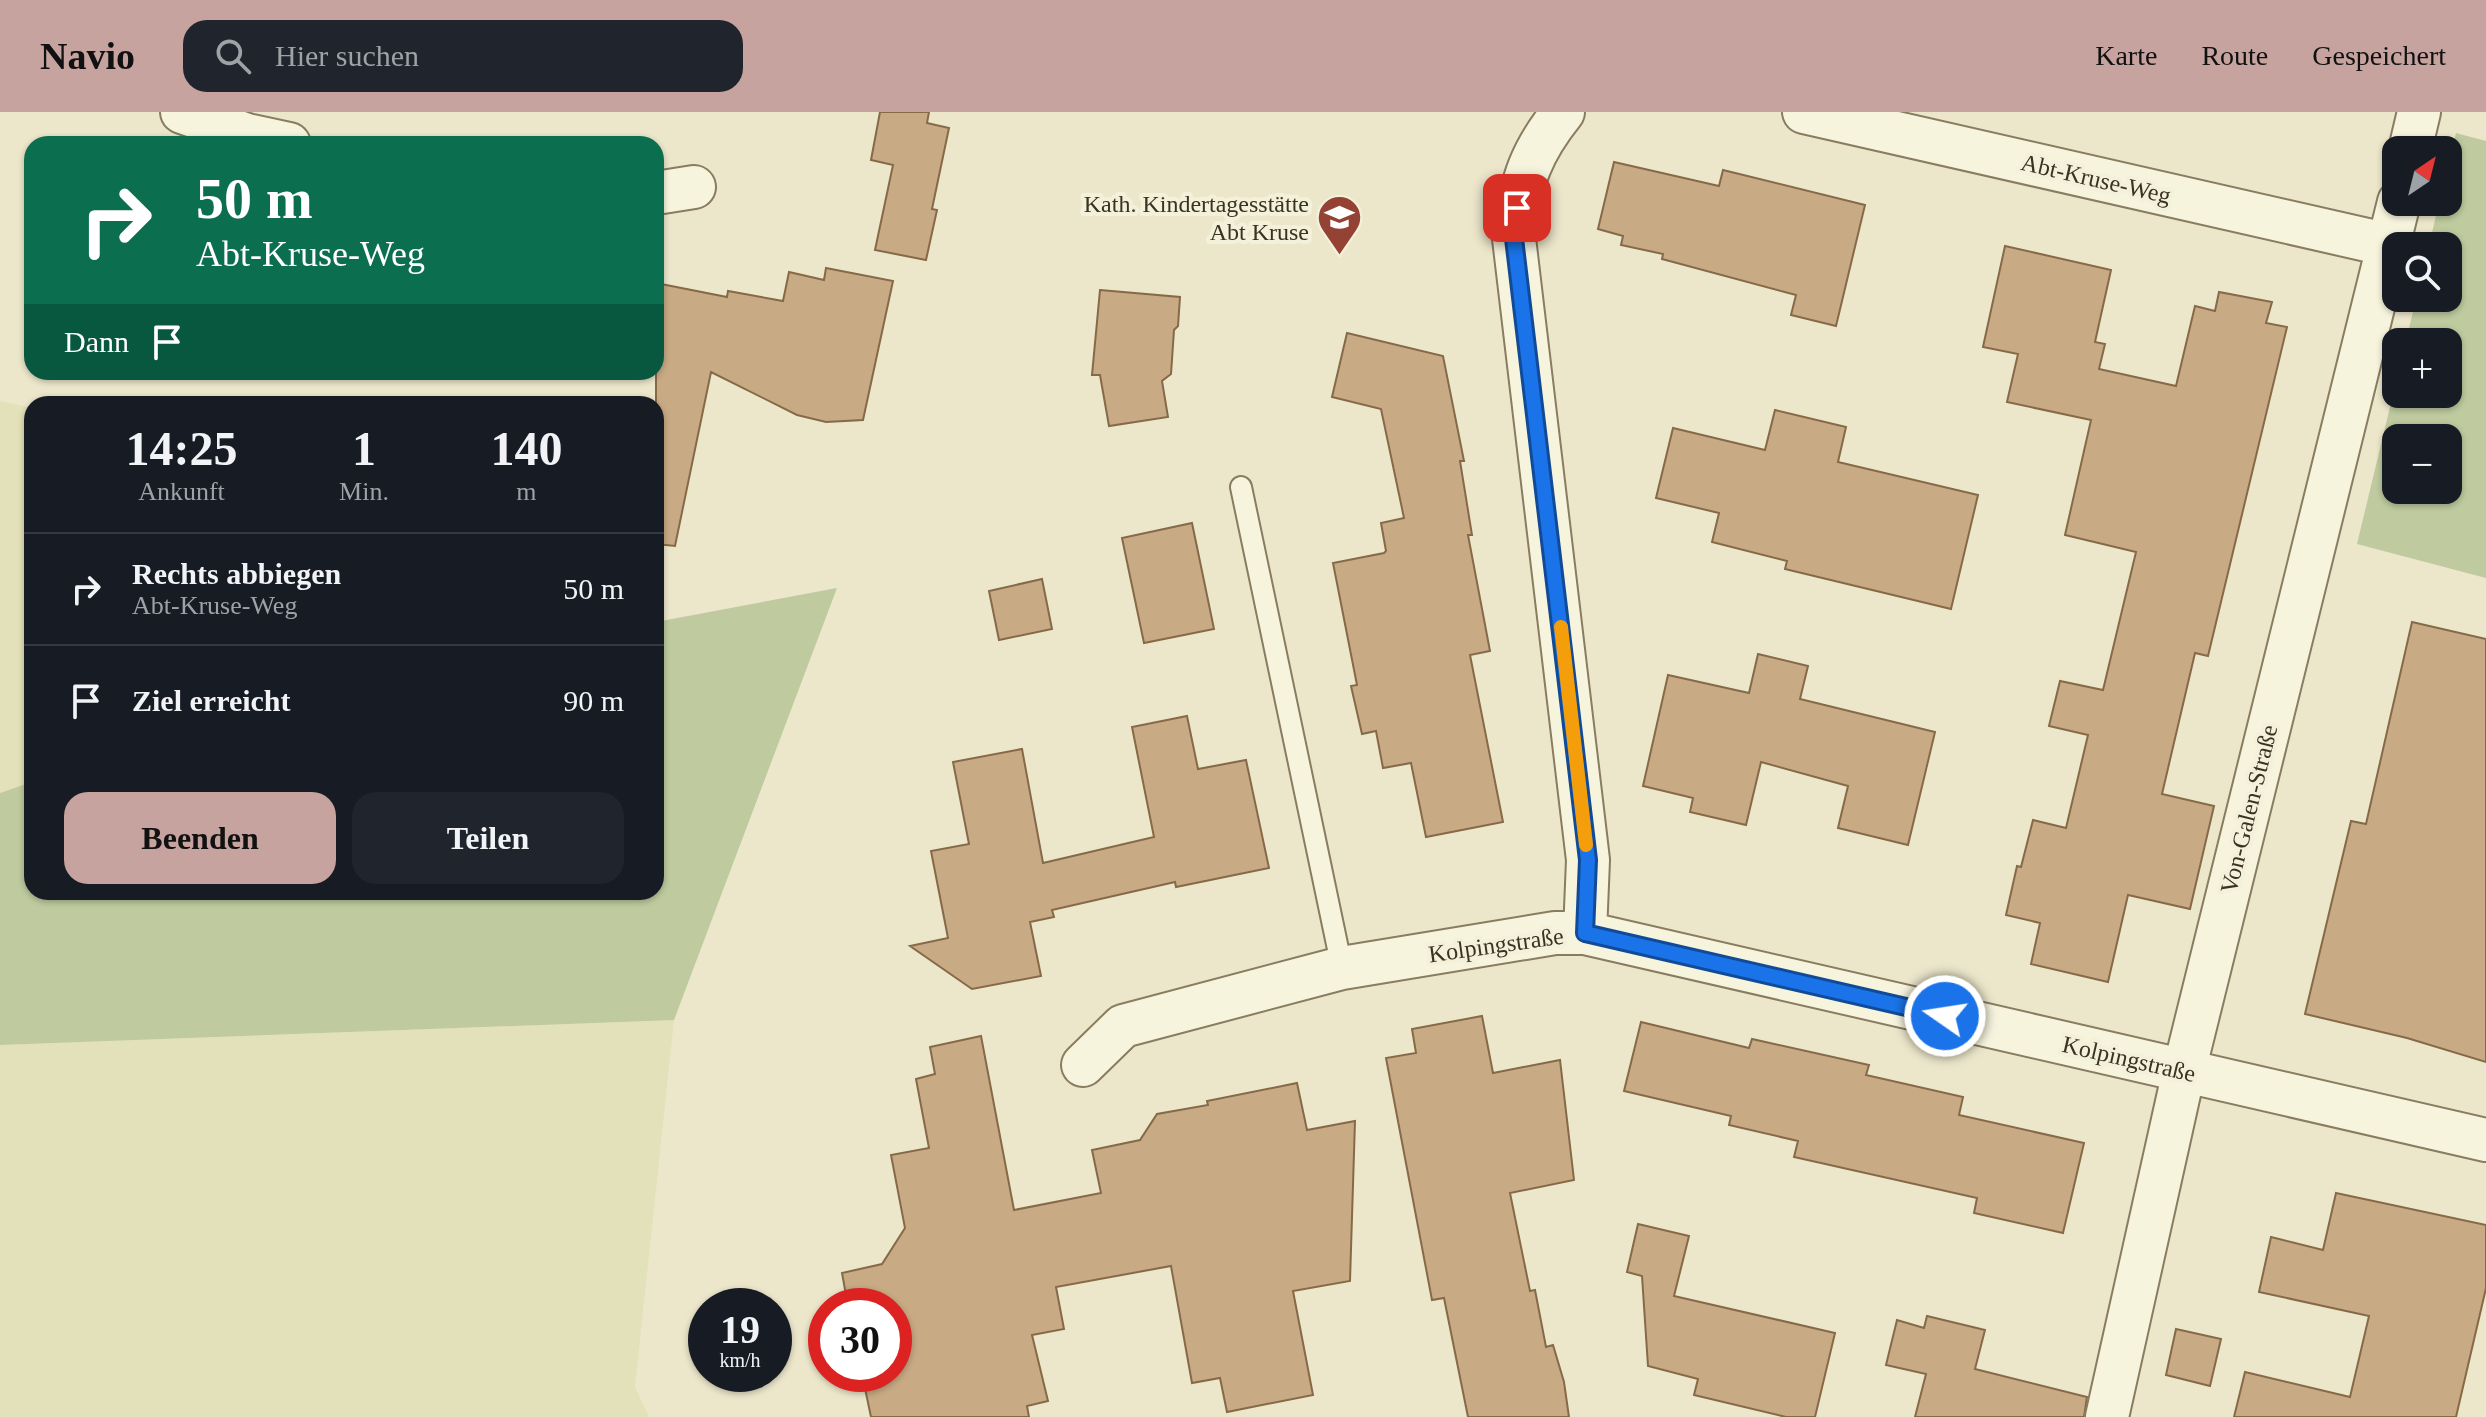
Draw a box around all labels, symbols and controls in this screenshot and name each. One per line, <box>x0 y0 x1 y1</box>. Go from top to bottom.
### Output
search box <box>183 20 743 92</box>
icon: search <box>211 34 255 78</box>
text: Navio <box>40 35 135 77</box>
text: Hier suchen <box>275 39 419 72</box>
text: Karte <box>2095 40 2157 71</box>
text: Route <box>2201 40 2268 71</box>
text: Gespeichert <box>2312 40 2446 71</box>
north arrow <box>2382 136 2462 216</box>
map controls <box>2382 136 2462 504</box>
street label: Abt-Kruse-Weg <box>2019 149 2173 209</box>
icon: right <box>64 168 168 272</box>
text: 50 m <box>196 168 313 230</box>
pin <box>1483 174 1551 242</box>
icon: arrive <box>1495 186 1539 230</box>
place label: Kath. Kindertagesstätte Abt Kruse <box>1084 191 1309 245</box>
school or university icon: Kath. Kindertagesstätte Abt Kruse <box>1316 194 1364 257</box>
button: search <box>2382 232 2462 312</box>
text: Abt-Kruse-Weg <box>196 234 425 274</box>
icon: arrive <box>145 320 189 364</box>
text: Dann <box>64 325 129 358</box>
button: + <box>2382 328 2462 408</box>
text: 14:25 <box>126 422 238 475</box>
text: 1 <box>352 422 376 475</box>
text: 140 <box>490 422 562 475</box>
button: − <box>2382 424 2462 504</box>
text: Ankunft <box>138 477 225 506</box>
text: Min. <box>339 477 389 506</box>
text: m <box>516 477 537 506</box>
text: Rechts abbiegen <box>132 557 341 590</box>
icon: right <box>64 567 108 611</box>
text: 50 m <box>563 572 624 605</box>
text: Abt-Kruse-Weg <box>132 591 297 620</box>
icon: arrive <box>64 679 108 723</box>
text: Ziel erreicht <box>132 684 291 717</box>
text: 90 m <box>563 684 624 717</box>
street label: Von-Galen-Straße <box>2215 722 2283 896</box>
button: Beenden <box>64 792 336 884</box>
button: Teilen <box>352 792 624 884</box>
street label: Kolpingstraße <box>1427 923 1565 967</box>
position arrow <box>1903 974 1987 1058</box>
street label: Kolpingstraße <box>2060 1031 2198 1087</box>
speed limit sign: 30 <box>808 1288 912 1392</box>
text: 19 <box>720 1307 760 1352</box>
text: km/h <box>719 1349 761 1371</box>

